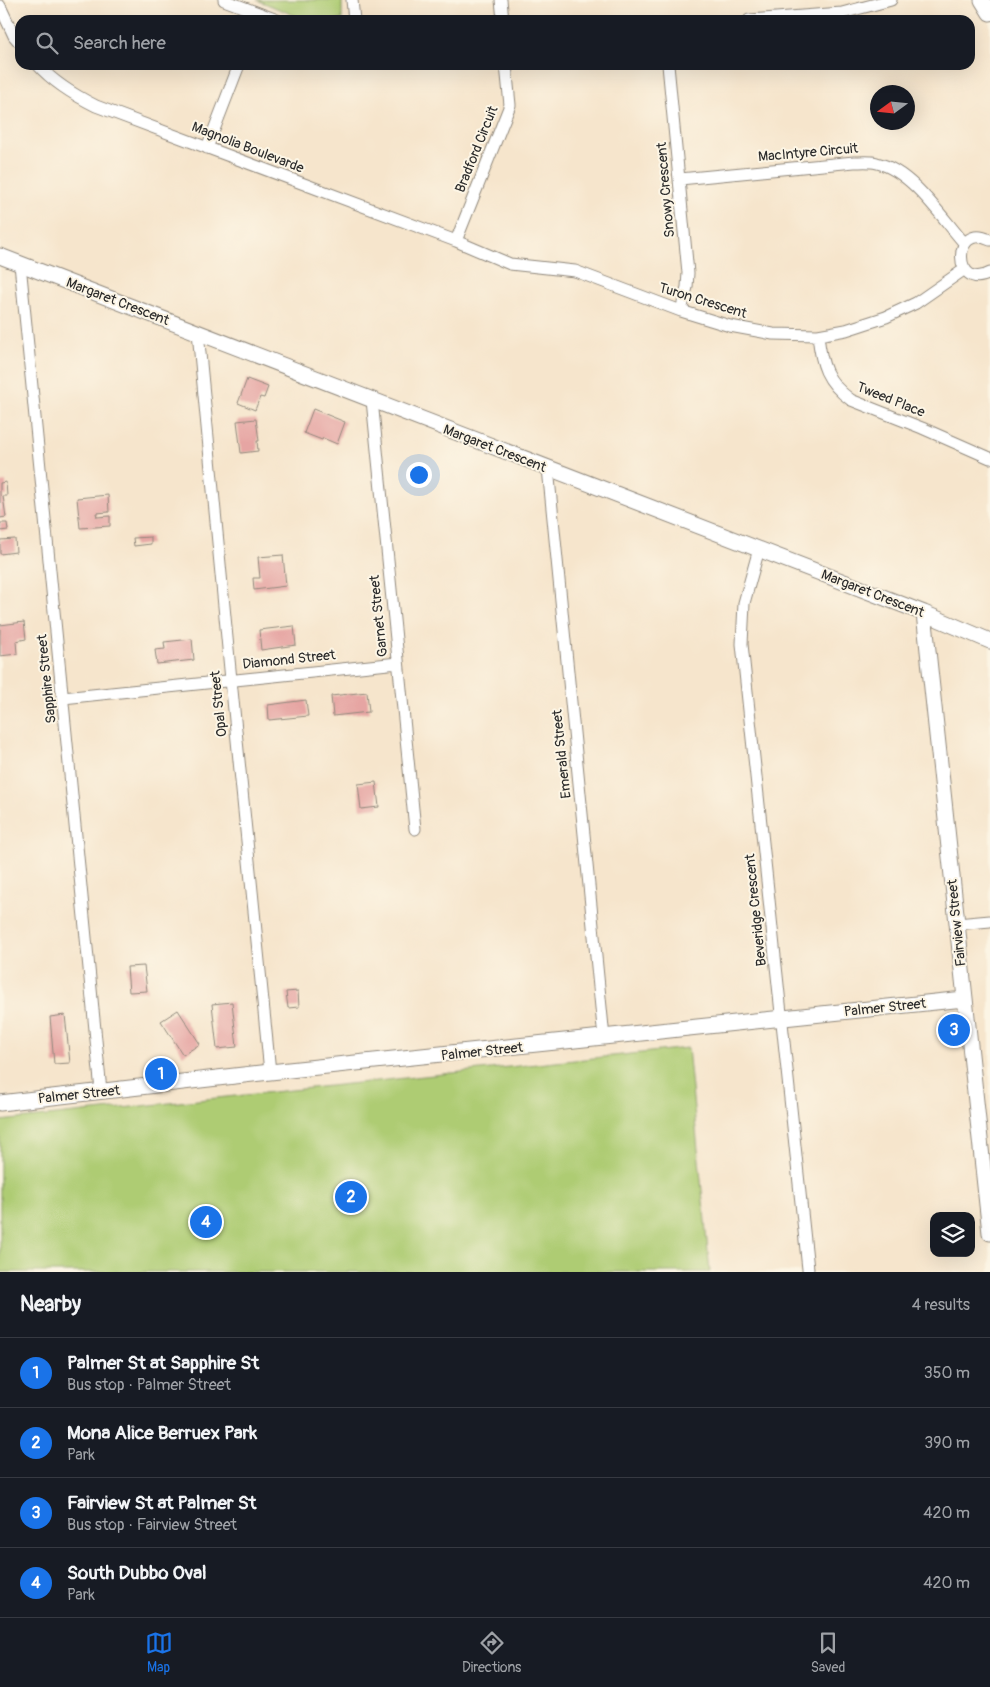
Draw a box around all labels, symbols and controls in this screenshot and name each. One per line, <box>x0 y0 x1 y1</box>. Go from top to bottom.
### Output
search box <box>15 15 975 70</box>
icon: search <box>33 29 61 57</box>
text: Search here <box>73 31 166 55</box>
north arrow <box>870 85 915 130</box>
street label: Bradford Circuit <box>451 103 502 195</box>
street label: Magnolia Boulevarde <box>189 118 306 177</box>
street label: MacIntyre Circuit <box>757 140 859 165</box>
street label: Snowy Crescent <box>653 141 678 238</box>
street label: Margaret Crescent <box>64 274 172 329</box>
street label: Turon Crescent <box>657 279 749 322</box>
street label: Tweed Place <box>854 378 928 421</box>
street label: Margaret Crescent <box>441 421 549 476</box>
your location <box>406 462 432 488</box>
street label: Margaret Crescent <box>819 566 927 621</box>
street label: Garnet Street <box>366 574 391 658</box>
street label: Sapphire Street <box>33 633 60 724</box>
street label: Diamond Street <box>242 646 337 673</box>
street label: Opal Street <box>207 670 230 738</box>
street label: Emerald Street <box>548 708 575 799</box>
street label: Beveridge Crescent <box>741 853 770 967</box>
street label: Fairview Street <box>943 878 970 967</box>
street label: Palmer Street <box>843 995 927 1020</box>
pin: 3 <box>938 1011 970 1049</box>
street label: Palmer Street <box>440 1039 524 1064</box>
pin: 1 <box>145 1055 177 1093</box>
street label: Palmer Street <box>37 1082 121 1107</box>
pin: 2 <box>335 1178 367 1216</box>
pin: 4 <box>190 1203 222 1241</box>
map controls <box>930 1212 975 1257</box>
button: layers <box>930 1212 975 1257</box>
text: Nearby <box>20 1291 81 1318</box>
text: 4 results <box>912 1295 970 1315</box>
text: Palmer St at Sapphire St <box>67 1351 259 1375</box>
text: 1 <box>33 1363 39 1383</box>
text: 350 m <box>924 1363 970 1383</box>
text: Bus stop · Palmer Street <box>67 1375 231 1395</box>
text: Mona Alice Berruex Park <box>67 1421 257 1445</box>
text: 2 <box>32 1433 40 1453</box>
text: 390 m <box>924 1433 970 1453</box>
text: Park <box>67 1445 95 1465</box>
text: Fairview St at Palmer St <box>67 1491 256 1515</box>
text: 3 <box>32 1503 40 1523</box>
text: 420 m <box>923 1503 970 1523</box>
text: Bus stop · Fairview Street <box>67 1515 237 1535</box>
text: South Dubbo Oval <box>67 1561 207 1585</box>
text: 4 <box>31 1573 41 1593</box>
text: 420 m <box>923 1573 970 1593</box>
text: Park <box>67 1585 95 1605</box>
tab: Map <box>145 1629 173 1676</box>
tab: Directions <box>462 1629 521 1676</box>
tab: Saved <box>811 1629 845 1676</box>

